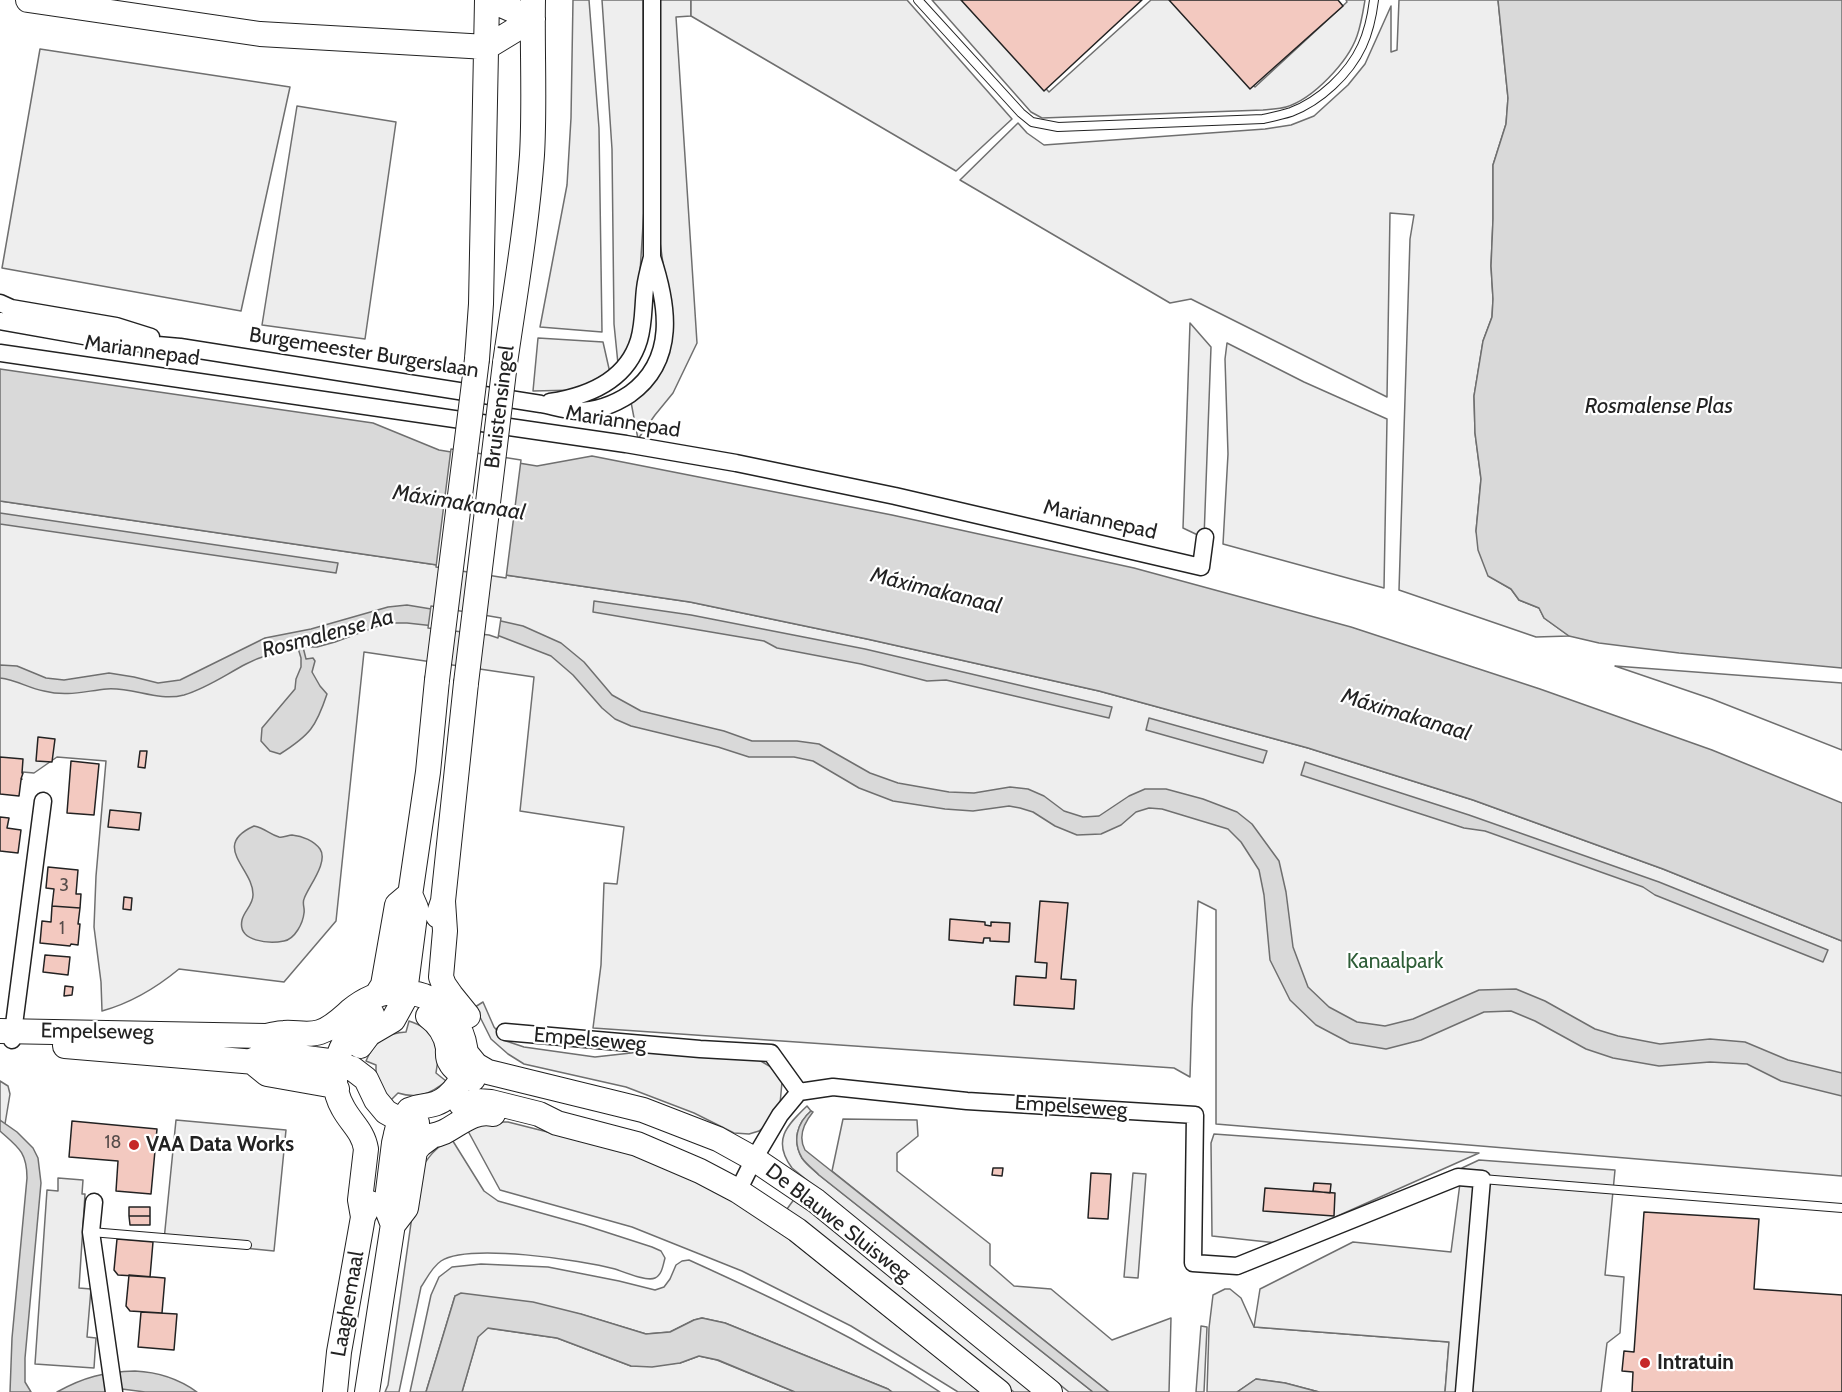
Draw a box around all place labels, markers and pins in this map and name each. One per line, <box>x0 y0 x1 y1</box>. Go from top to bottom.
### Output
place label: VAA Data Works <box>146 1132 294 1158</box>
marker: VAA Data Works <box>127 1138 141 1152</box>
place label: Intratuin <box>1657 1350 1734 1376</box>
marker: Intratuin <box>1638 1356 1652 1370</box>

